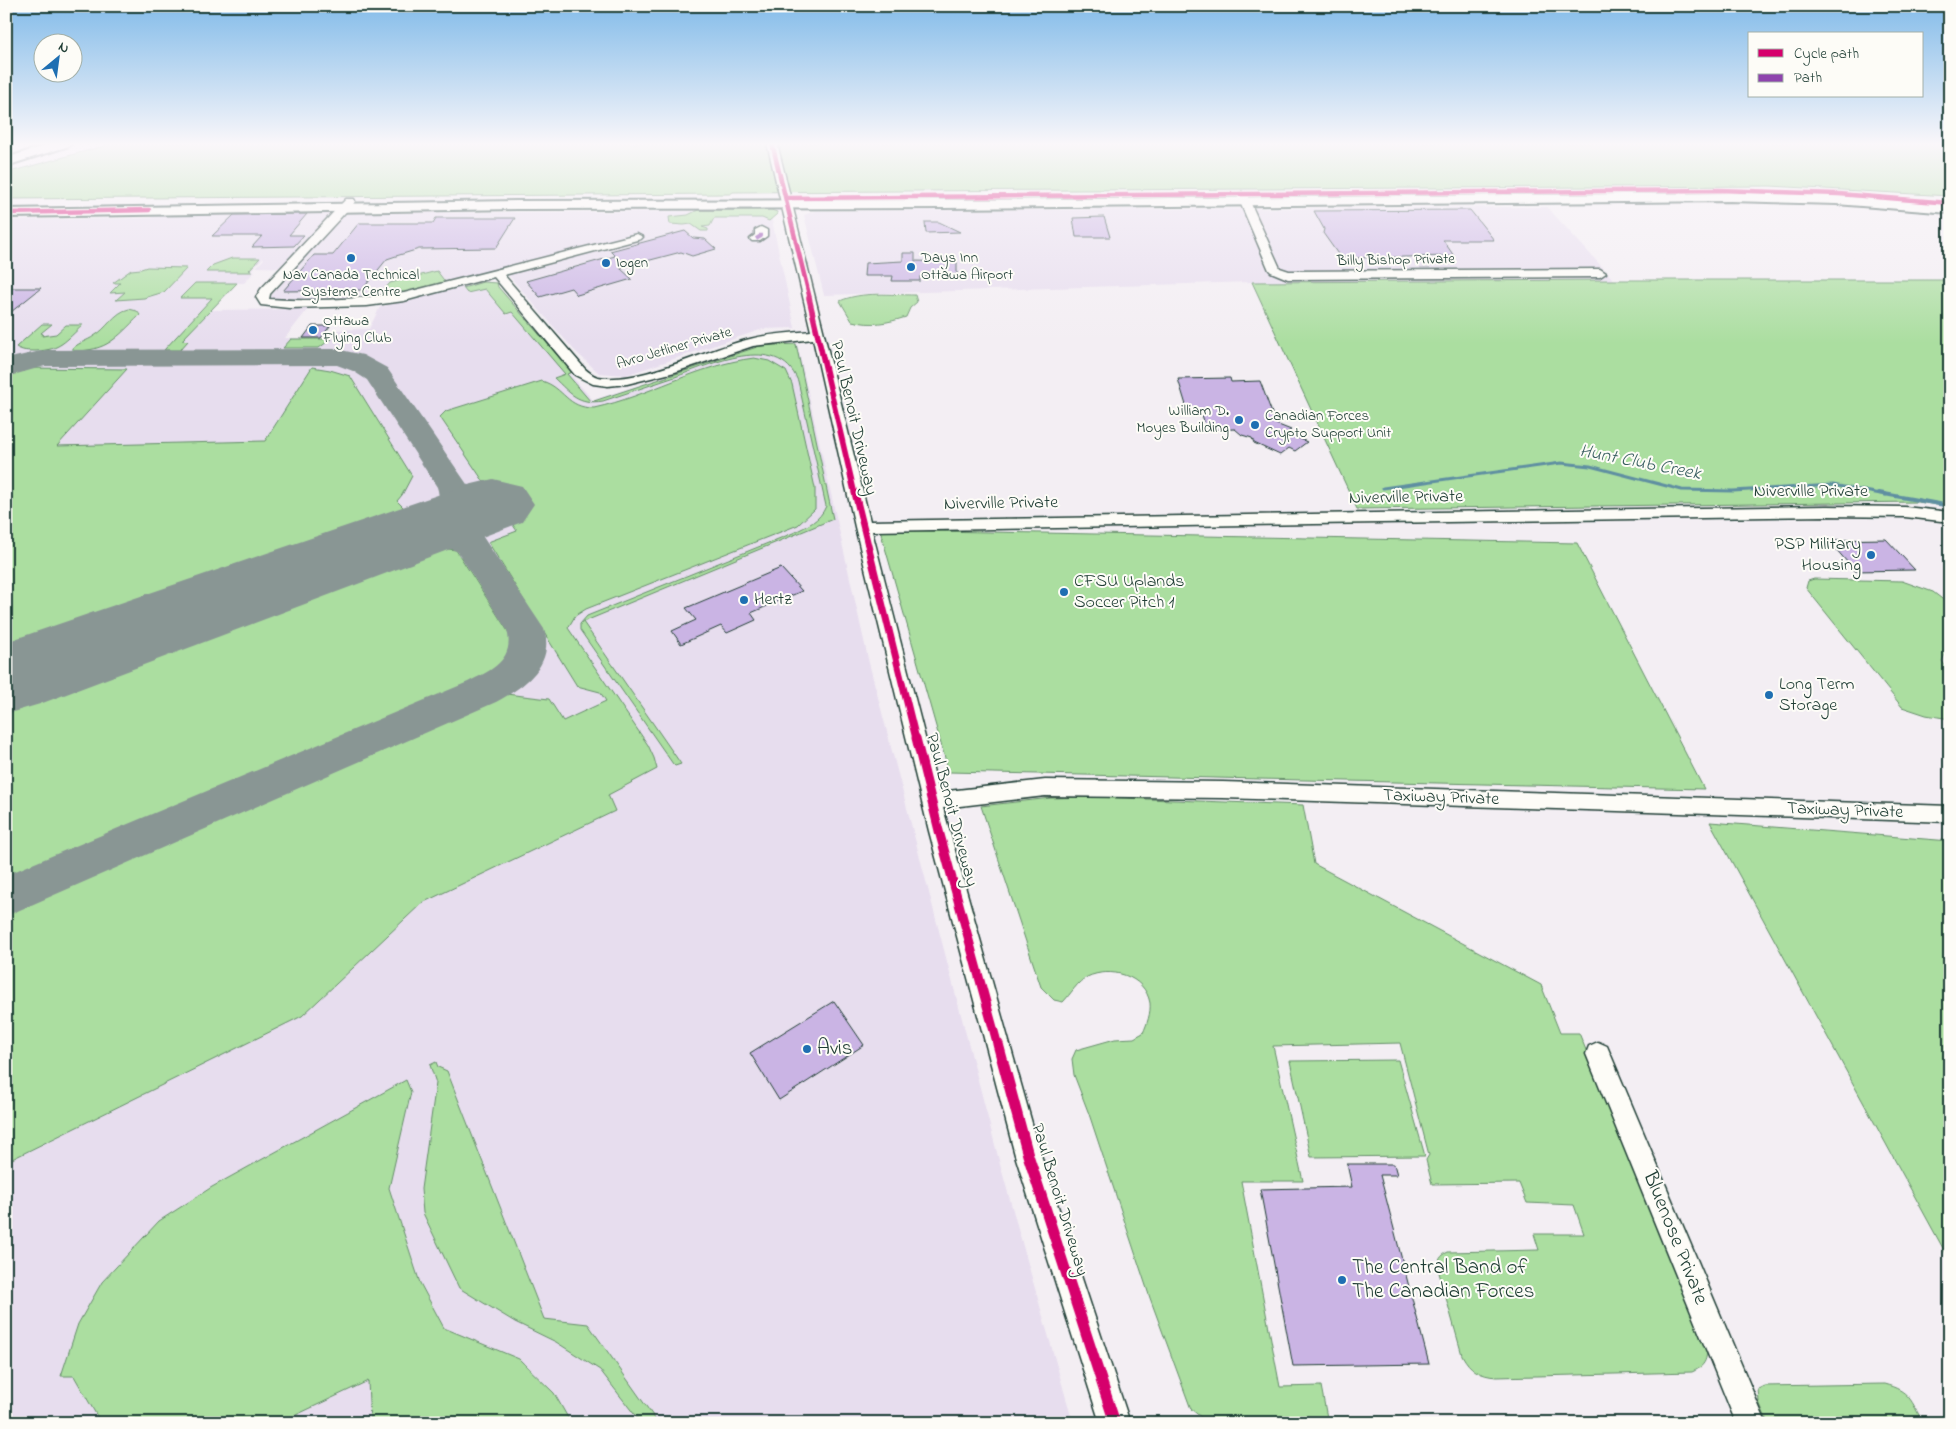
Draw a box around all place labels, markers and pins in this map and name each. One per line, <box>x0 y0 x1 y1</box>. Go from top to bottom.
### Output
place label: Days Inn Ottawa Airport <box>920 247 1013 286</box>
marker: Nav Canada Technical Systems Centre <box>345 252 357 264</box>
place label: Iogen <box>616 252 648 275</box>
marker: Iogen <box>600 257 612 269</box>
marker: Days Inn Ottawa Airport <box>905 261 917 273</box>
place label: Nav Canada Technical Systems Centre <box>283 264 419 304</box>
place label: Ottawa Flying Club <box>322 310 391 350</box>
marker: Ottawa Flying Club <box>307 324 319 336</box>
place label: William D. Moyes Building <box>1137 400 1229 440</box>
place label: Canadian Forces Crypto Support Unit <box>1265 405 1391 445</box>
marker: William D. Moyes Building <box>1233 414 1245 426</box>
marker: Canadian Forces Crypto Support Unit <box>1249 419 1261 431</box>
place label: PSP Military Housing <box>1774 532 1861 580</box>
marker: PSP Military Housing <box>1865 549 1877 561</box>
place label: CFSU Uplands Soccer Pitch 1 <box>1074 569 1185 616</box>
marker: CFSU Uplands Soccer Pitch 1 <box>1058 586 1070 598</box>
place label: Hertz <box>754 587 792 613</box>
marker: Hertz <box>738 594 750 606</box>
place label: Long Term Storage <box>1779 672 1854 720</box>
marker: Long Term Storage <box>1763 689 1775 701</box>
place label: Avis <box>817 1034 853 1064</box>
marker: Avis <box>801 1043 813 1055</box>
place label: The Central Band of The Canadian Forces <box>1352 1253 1534 1307</box>
marker: The Central Band of The Canadian Forces <box>1336 1274 1348 1286</box>

